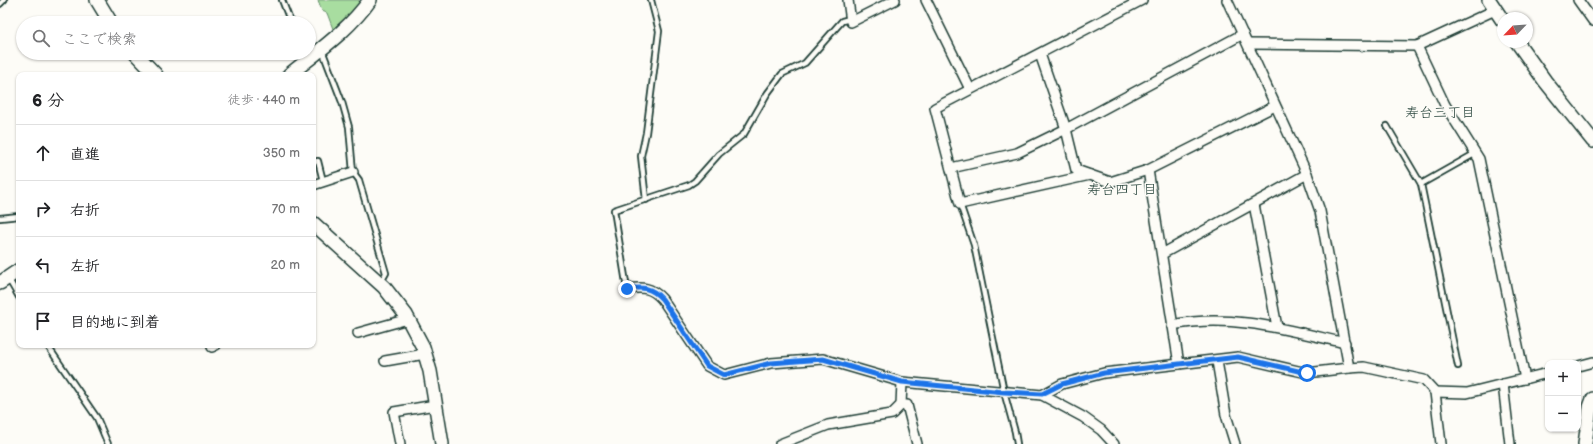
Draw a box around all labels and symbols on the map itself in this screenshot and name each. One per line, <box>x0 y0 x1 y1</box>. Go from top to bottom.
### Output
north arrow <box>1497 12 1533 48</box>
district label: 寿台三丁目 <box>1405 104 1475 121</box>
district label: 寿台四丁目 <box>1087 181 1157 198</box>
route end <box>618 280 636 298</box>
route start <box>1298 364 1316 382</box>

